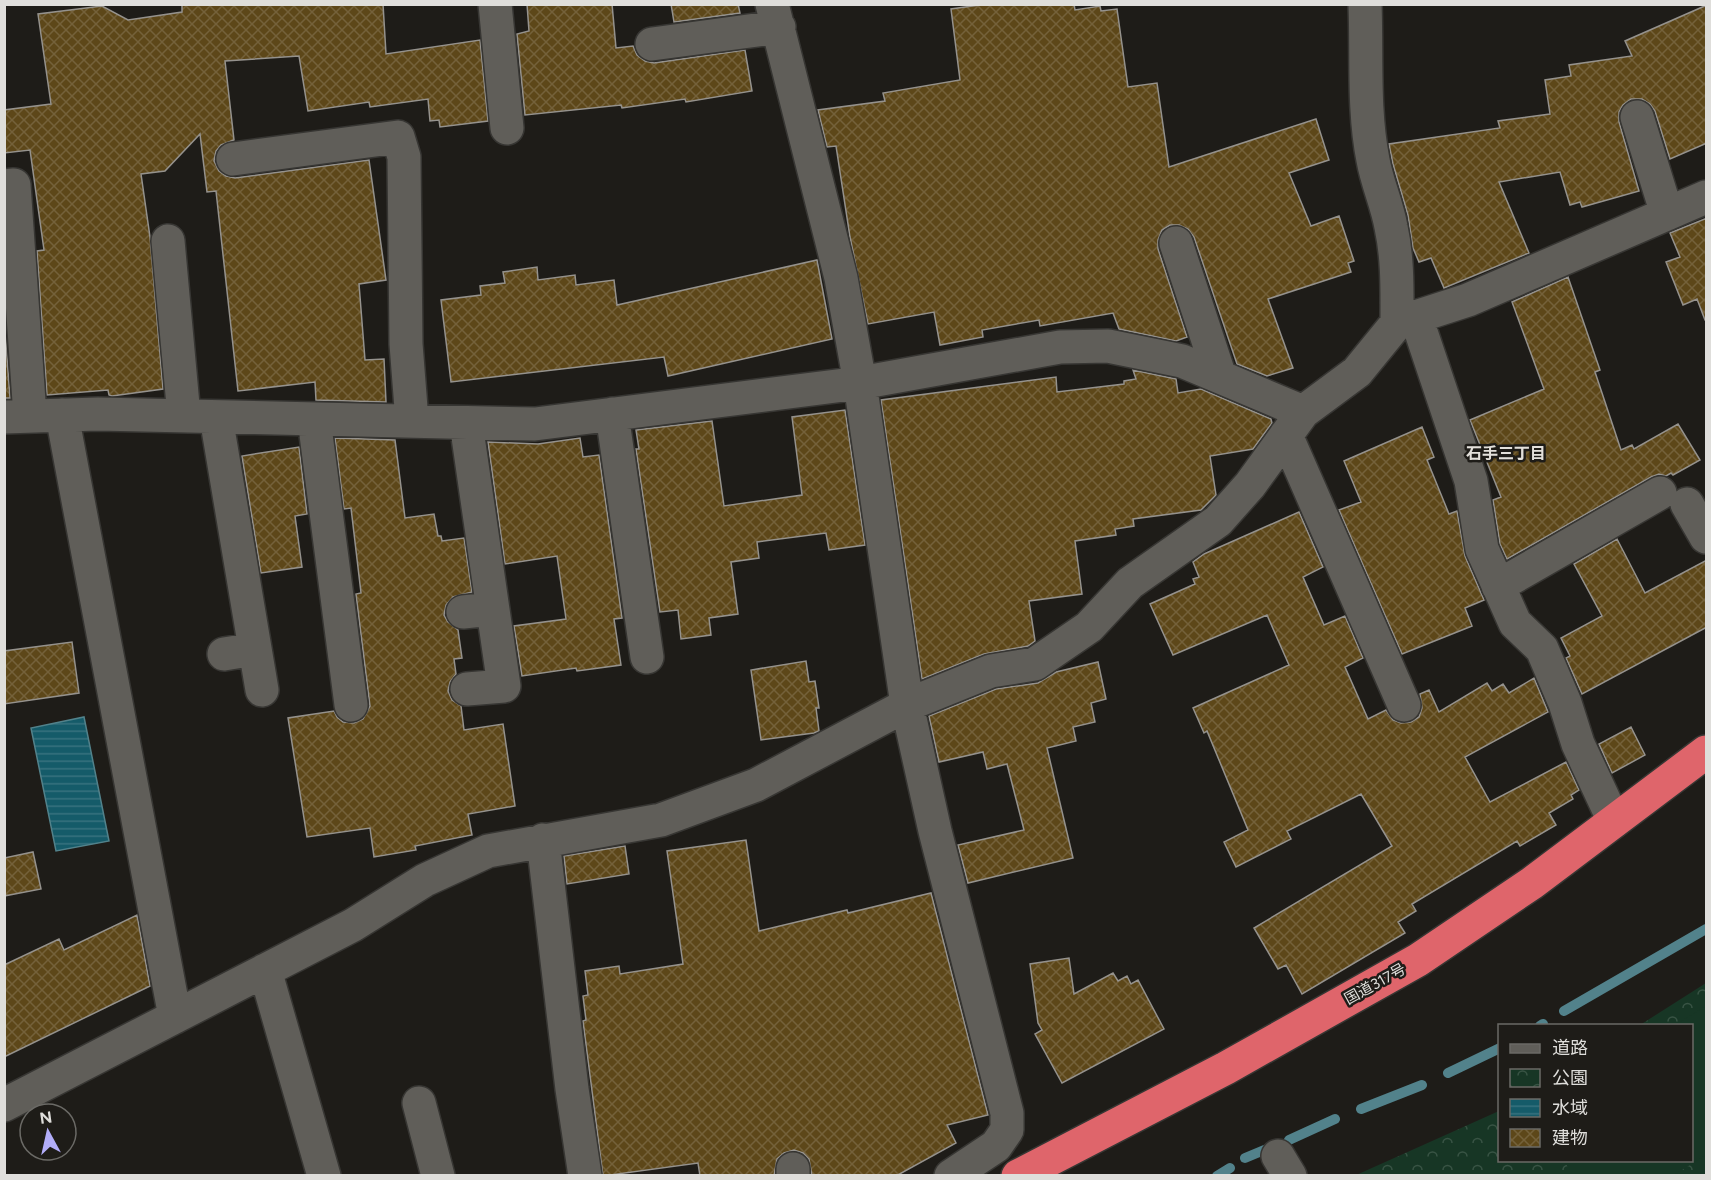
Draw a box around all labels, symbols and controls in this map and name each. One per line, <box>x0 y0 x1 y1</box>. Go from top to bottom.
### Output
district label: 石手三丁目 <box>1466 444 1546 463</box>
street label: 国道317号 <box>1341 960 1409 1008</box>
legend <box>1498 1024 1693 1162</box>
text: 道路 <box>1552 1037 1588 1059</box>
text: 公園 <box>1552 1067 1588 1089</box>
text: 水域 <box>1552 1097 1588 1119</box>
north arrow <box>18 1102 78 1162</box>
text: N <box>39 1107 53 1128</box>
text: 建物 <box>1552 1127 1588 1149</box>

